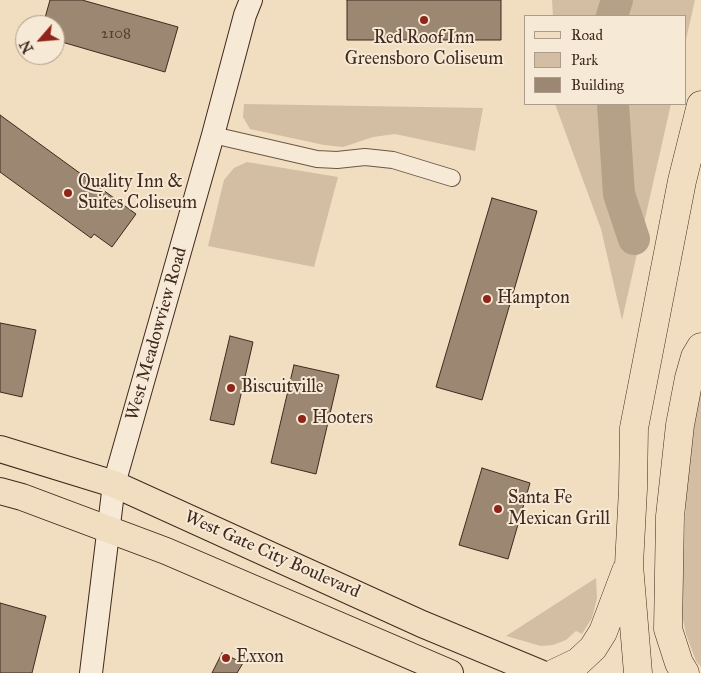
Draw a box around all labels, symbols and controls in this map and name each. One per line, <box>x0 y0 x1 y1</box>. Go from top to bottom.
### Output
marker: Red Roof Inn Greensboro Coliseum <box>418 14 430 26</box>
north arrow <box>15 15 65 65</box>
legend <box>524 15 686 105</box>
house number: 2108 <box>101 25 131 43</box>
text: Road <box>571 26 603 44</box>
place label: Red Roof Inn Greensboro Coliseum <box>345 28 503 70</box>
text: N <box>17 37 37 56</box>
text: Park <box>571 51 598 69</box>
text: Building <box>571 76 624 94</box>
place label: Quality Inn & Suites Coliseum <box>78 172 197 214</box>
marker: Quality Inn & Suites Coliseum <box>62 187 74 199</box>
street label: West Meadowview Road <box>122 245 192 423</box>
place label: Hampton <box>497 288 570 310</box>
marker: Hampton <box>481 293 493 305</box>
place label: Biscuitville <box>241 377 324 399</box>
marker: Biscuitville <box>225 382 237 394</box>
place label: Hooters <box>312 408 373 430</box>
marker: Hooters <box>296 413 308 425</box>
place label: Santa Fe Mexican Grill <box>508 488 610 530</box>
marker: Santa Fe Mexican Grill <box>492 503 504 515</box>
street label: West Gate City Boulevard <box>181 507 363 603</box>
place label: Exxon <box>236 647 284 669</box>
marker: Exxon <box>220 652 232 664</box>

